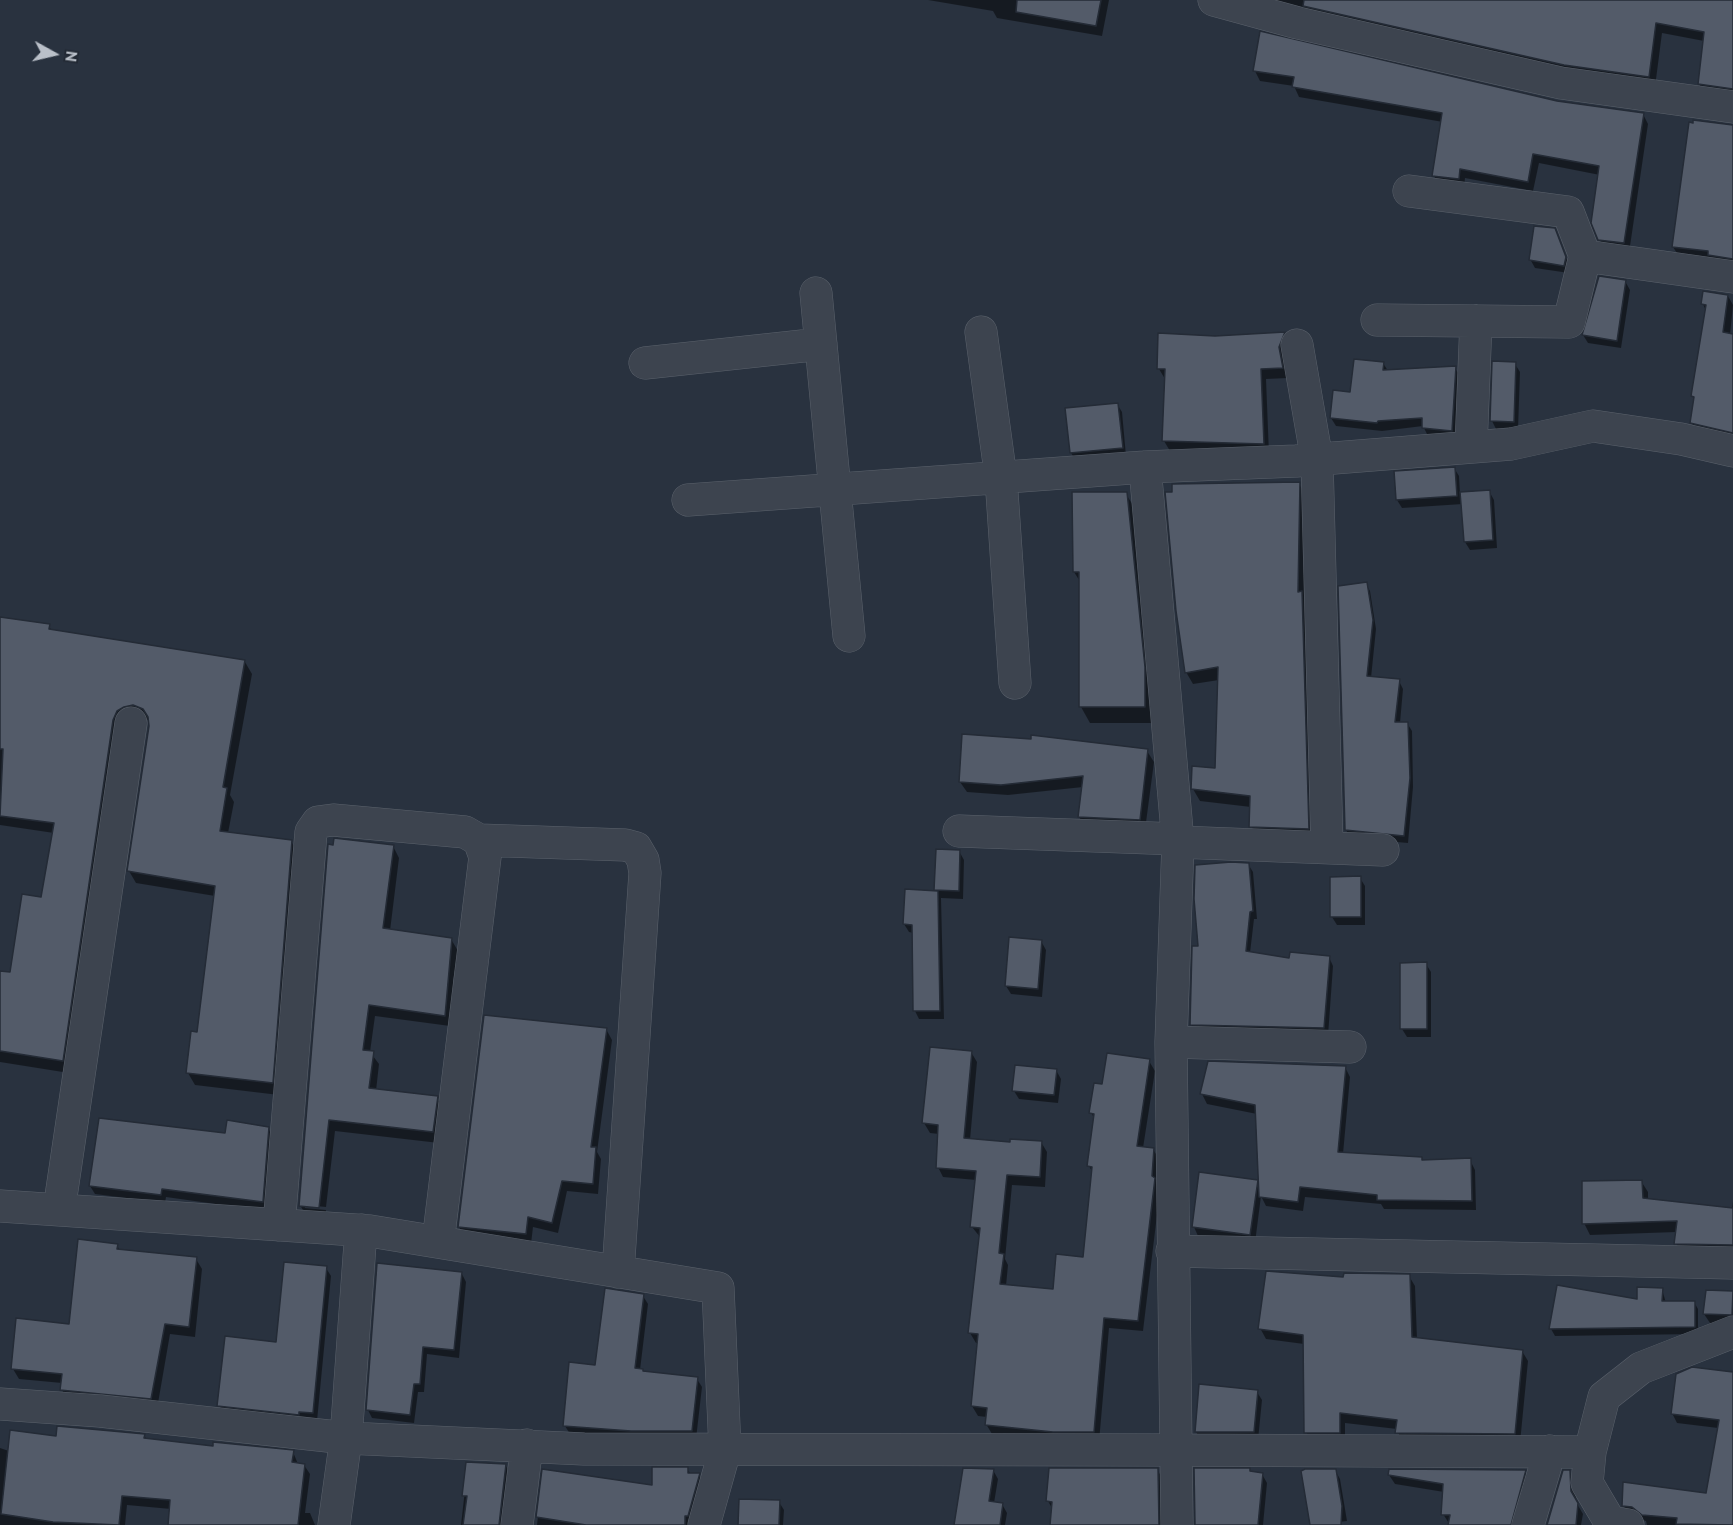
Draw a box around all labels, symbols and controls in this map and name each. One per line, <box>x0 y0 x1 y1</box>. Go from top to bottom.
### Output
north arrow <box>24 24 84 84</box>
text: N <box>61 50 82 63</box>

